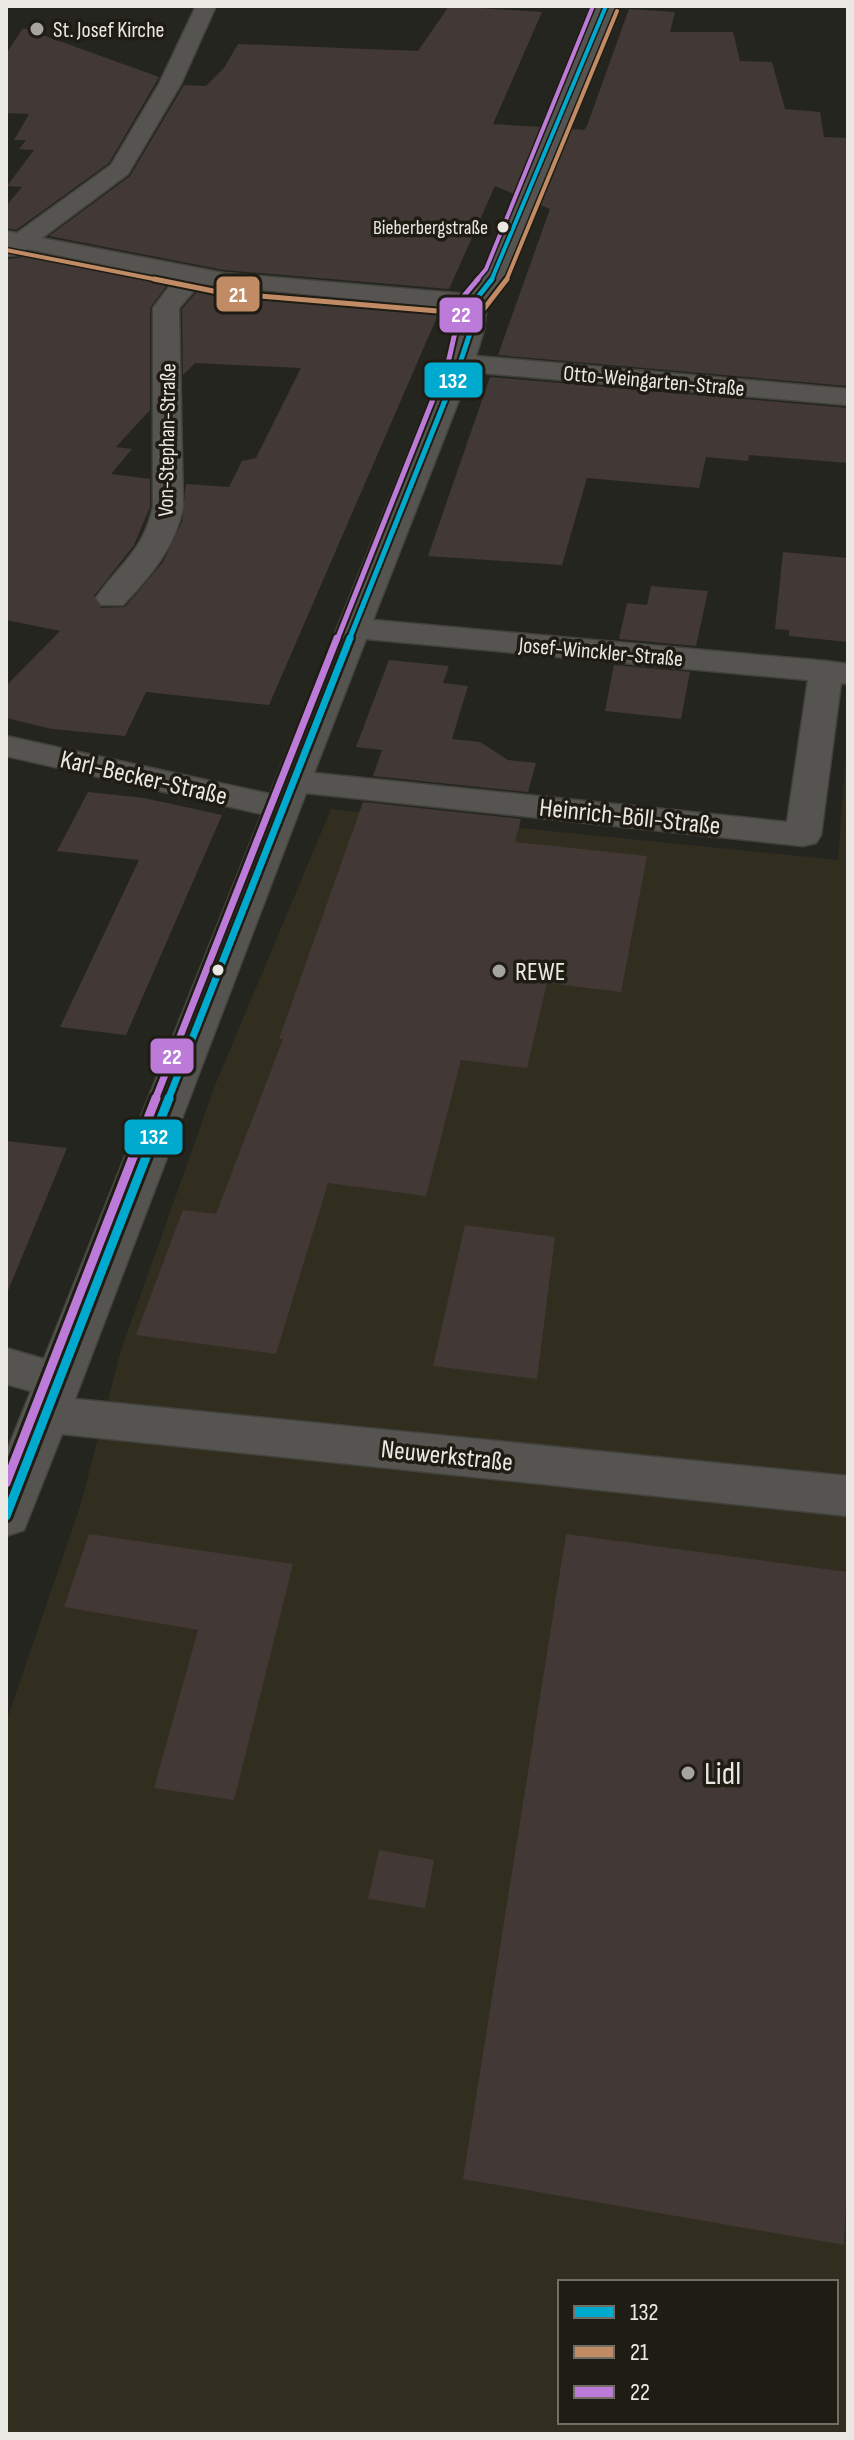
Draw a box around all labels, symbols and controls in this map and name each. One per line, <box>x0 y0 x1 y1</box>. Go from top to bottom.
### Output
place label: St. Josef Kirche <box>53 17 164 44</box>
marker: St. Josef Kirche <box>28 20 46 38</box>
place label: Bieberbergstraße <box>373 216 488 240</box>
marker: Bieberbergstraße <box>495 219 511 235</box>
line badge: 21 <box>215 275 261 313</box>
text: 21 <box>229 282 248 309</box>
line badge: 22 <box>438 296 484 334</box>
text: 22 <box>451 302 471 329</box>
street label: Otto-Weingarten-Straße <box>562 360 746 403</box>
line badge: 132 <box>423 361 484 399</box>
street label: Von-Stephan-Straße <box>153 363 182 517</box>
text: 132 <box>439 368 467 395</box>
street label: Josef-Winckler-Straße <box>517 632 684 673</box>
street label: Karl-Becker-Straße <box>57 744 230 813</box>
street label: Heinrich-Böll-Straße <box>538 793 722 842</box>
place label: REWE <box>515 957 565 988</box>
unlabelled marker <box>210 962 226 978</box>
marker: REWE <box>490 962 508 980</box>
line badge: 22 <box>149 1037 195 1075</box>
text: 22 <box>162 1044 182 1071</box>
line badge: 132 <box>123 1118 184 1156</box>
text: 132 <box>140 1124 168 1151</box>
street label: Neuwerkstraße <box>379 1434 514 1479</box>
place label: Lidl <box>704 1755 741 1794</box>
marker: Lidl <box>679 1764 697 1782</box>
legend <box>558 2280 838 2424</box>
text: 132 <box>630 2298 658 2327</box>
text: 21 <box>630 2338 649 2367</box>
text: 22 <box>630 2378 650 2407</box>

